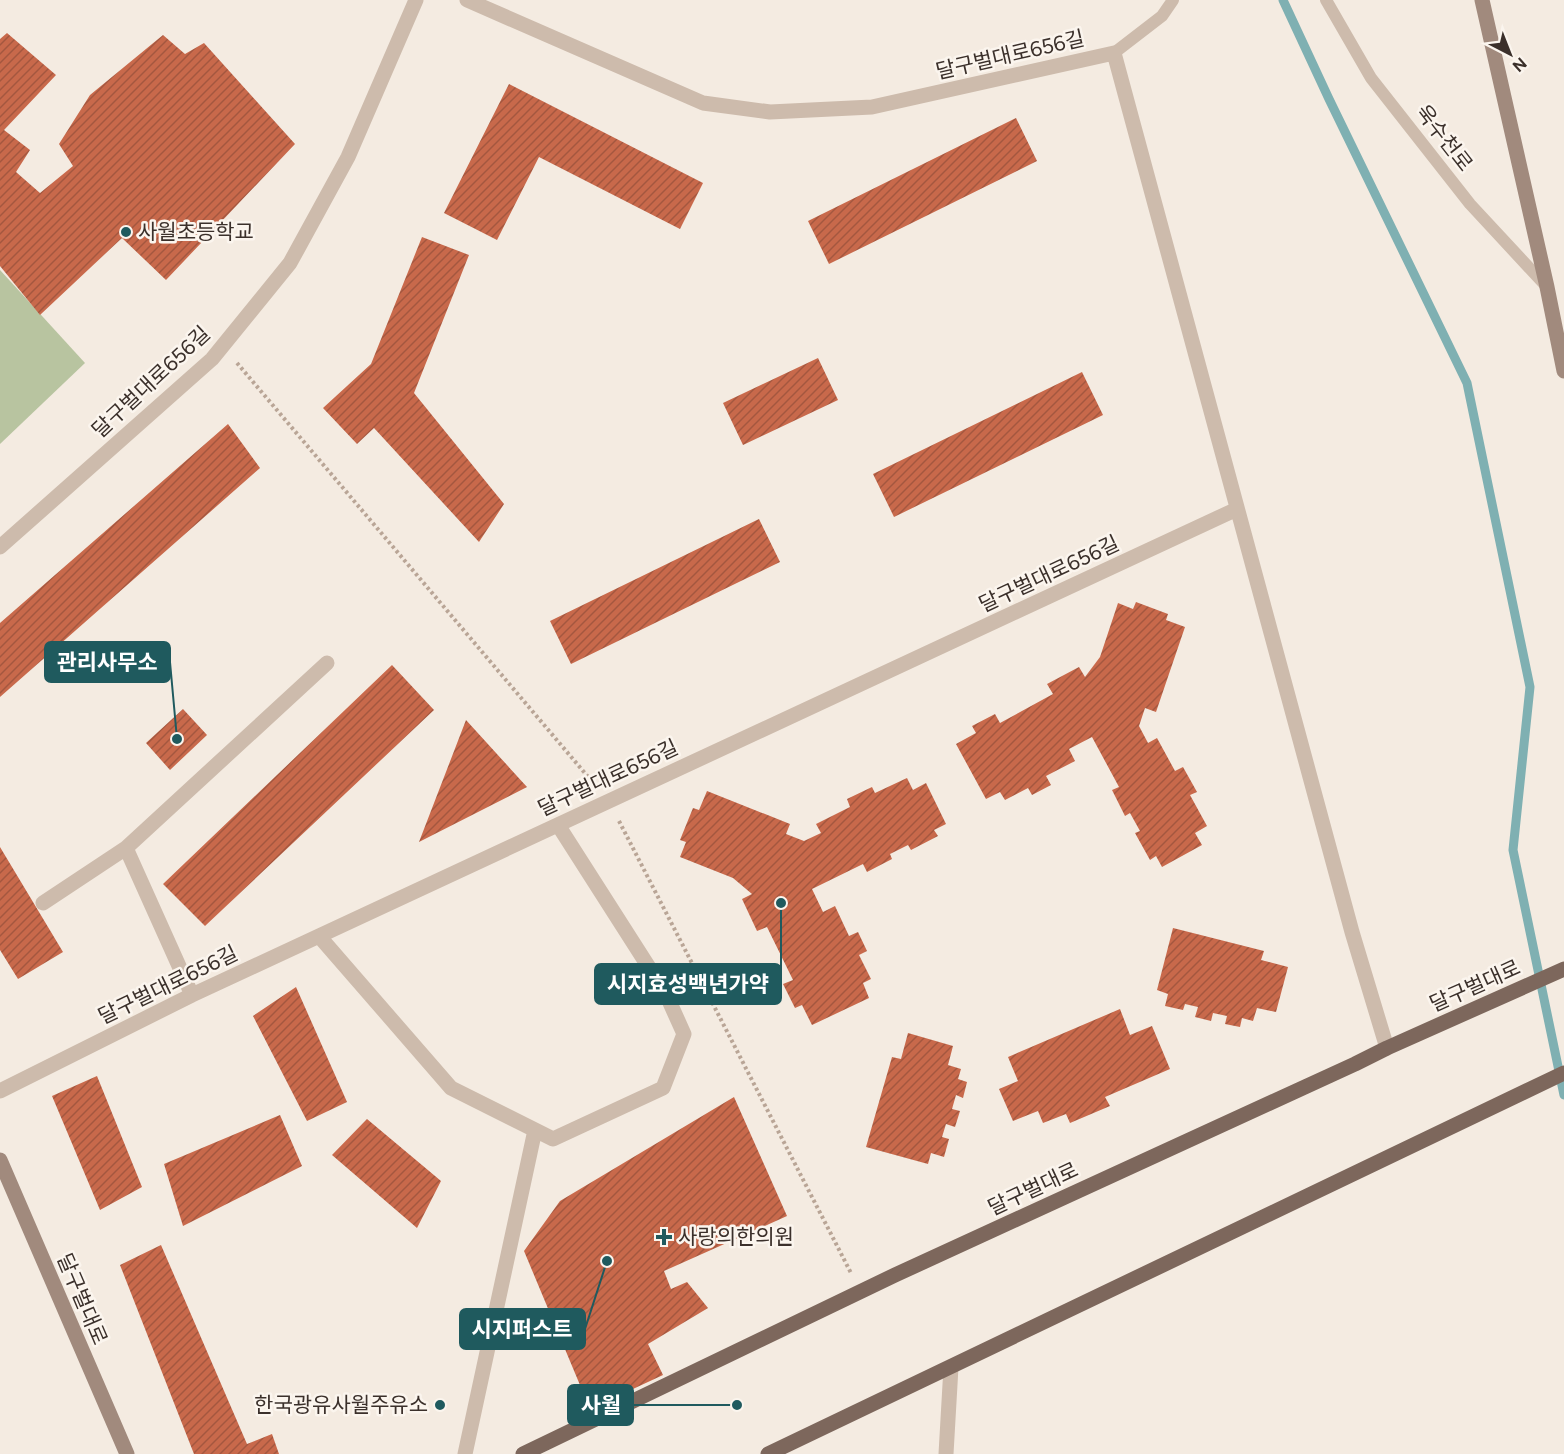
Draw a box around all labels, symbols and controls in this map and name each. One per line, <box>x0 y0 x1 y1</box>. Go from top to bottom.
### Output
north arrow <box>1480 24 1540 84</box>
street label: 달구벌대로656길 <box>933 25 1087 84</box>
text: N <box>1509 54 1531 76</box>
street label: 욱수천로 <box>1411 100 1478 176</box>
place label: 사월초등학교 <box>138 219 254 244</box>
marker: 사월초등학교 <box>119 225 133 239</box>
street label: 달구벌대로656길 <box>87 321 215 443</box>
street label: 달구벌대로656길 <box>975 530 1123 617</box>
callout: 관리사무소 <box>45 642 170 682</box>
text: 관리사무소 <box>56 649 158 676</box>
street label: 달구벌대로656길 <box>534 734 682 821</box>
street label: 달구벌대로656길 <box>94 940 241 1029</box>
street label: 달구벌대로 <box>1426 954 1524 1017</box>
callout: 시지효성백년가약 <box>595 964 781 1004</box>
text: 시지효성백년가약 <box>607 971 769 998</box>
street label: 달구벌대로 <box>984 1157 1082 1220</box>
place label: 사랑의한의원 <box>678 1224 794 1249</box>
marker: 사랑의한의원 <box>655 1228 673 1246</box>
street label: 달구벌대로 <box>52 1249 113 1348</box>
callout: 시지퍼스트 <box>460 1309 585 1349</box>
text: 시지퍼스트 <box>471 1316 573 1343</box>
callout: 사월 <box>568 1385 633 1425</box>
place label: 한국광유사월주유소 <box>254 1392 428 1417</box>
text: 사월 <box>581 1392 621 1419</box>
marker: 한국광유사월주유소 <box>433 1398 447 1412</box>

